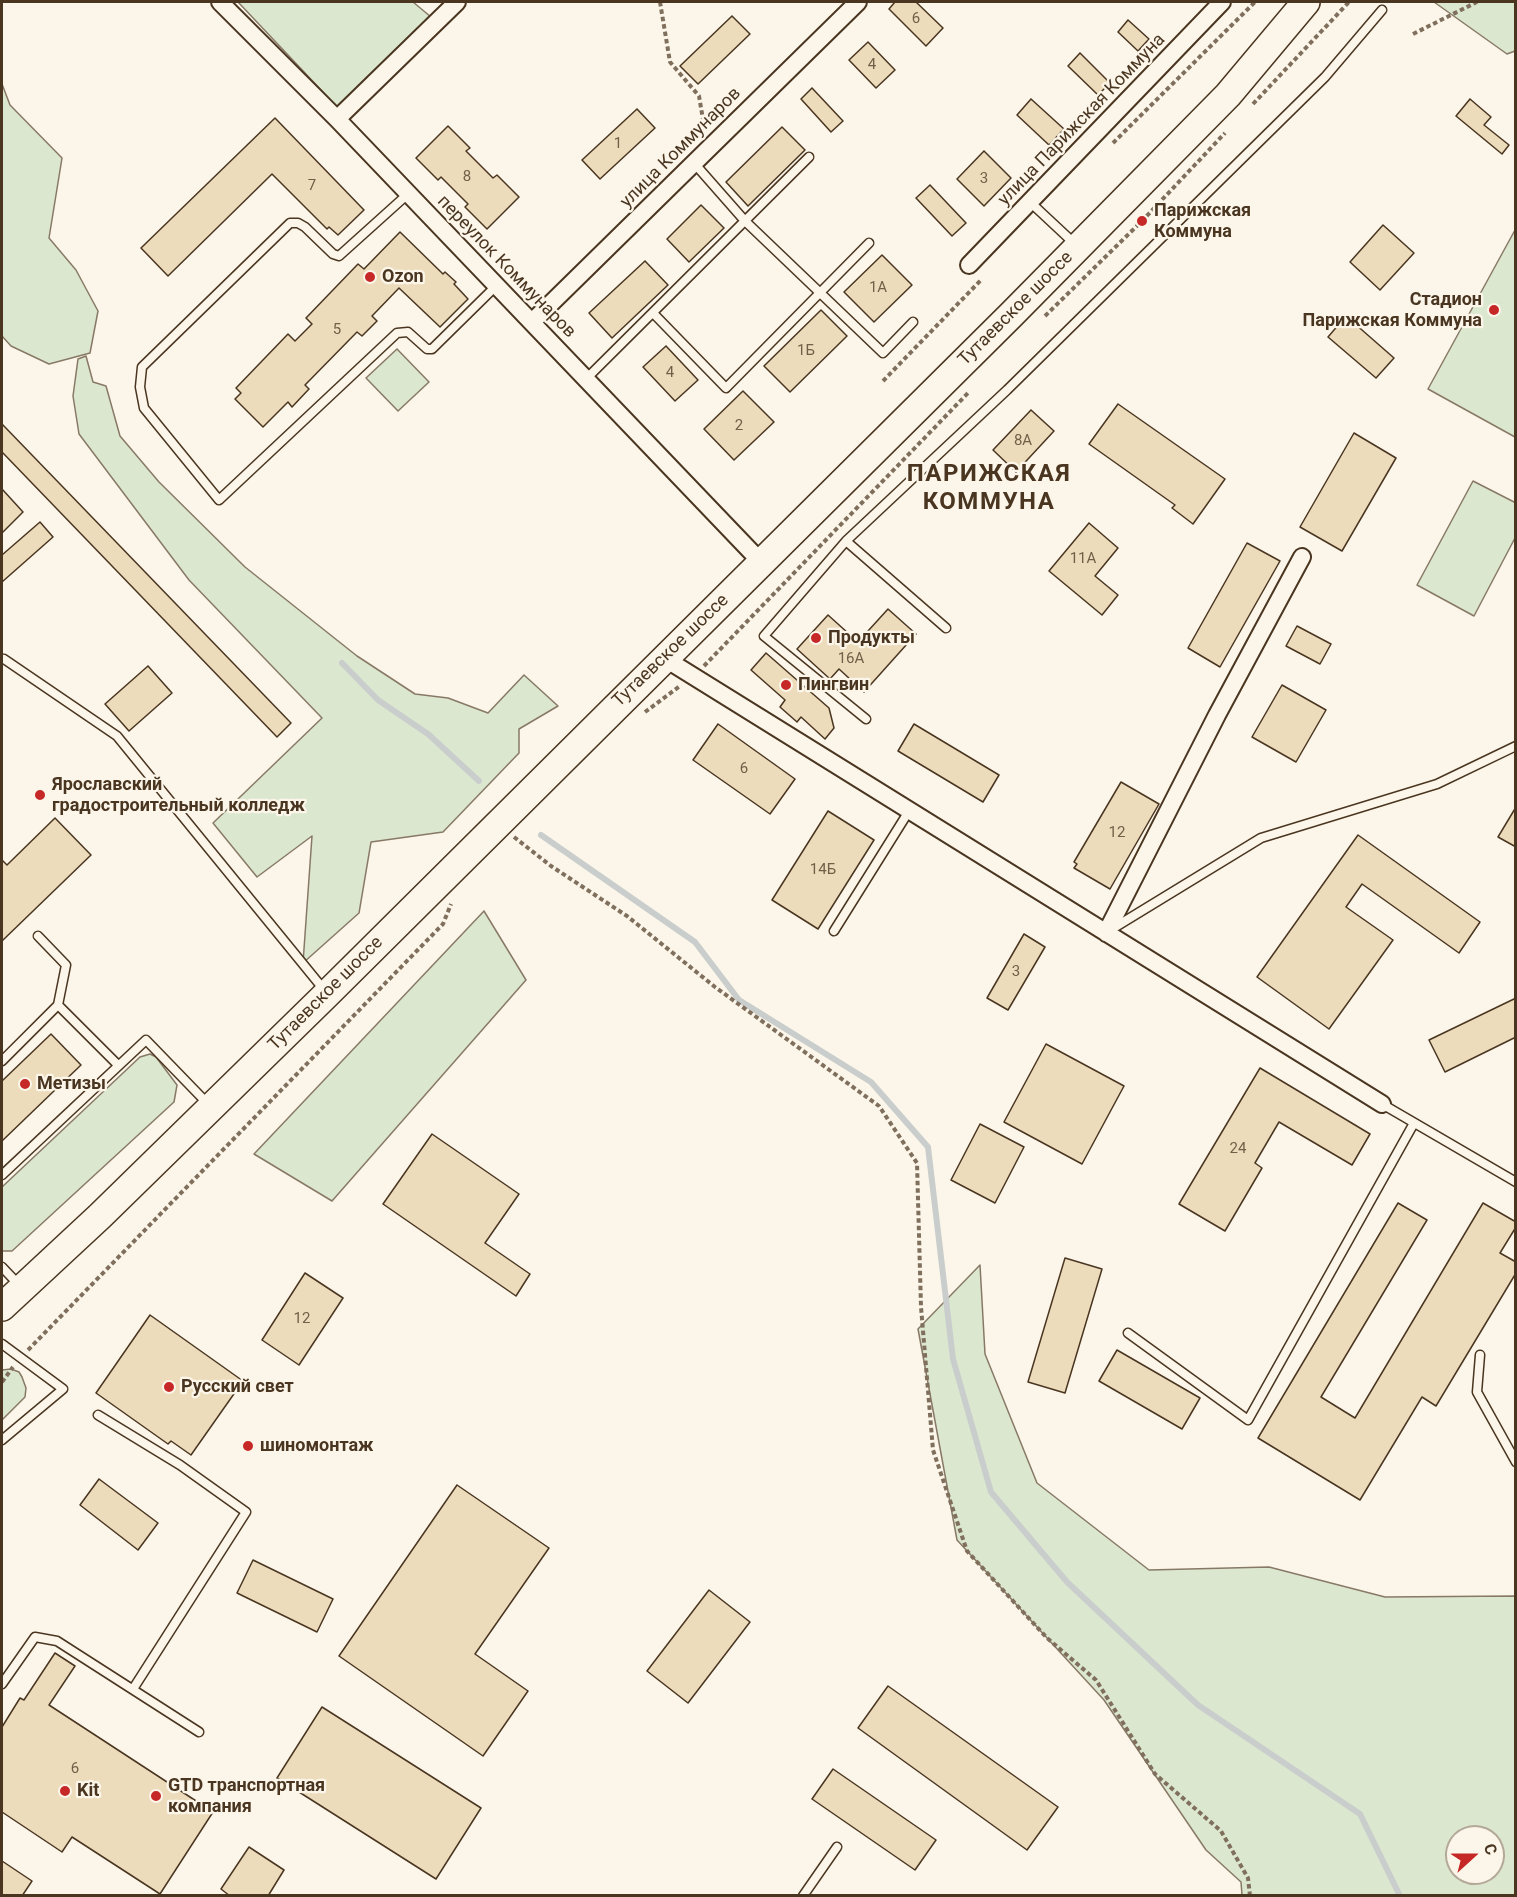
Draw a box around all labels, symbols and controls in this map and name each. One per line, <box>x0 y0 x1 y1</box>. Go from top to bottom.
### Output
house number: 6 <box>912 10 920 28</box>
street label: улица Парижская Коммуна <box>994 29 1170 211</box>
house number: 4 <box>868 56 876 74</box>
street label: улица Коммунаров <box>616 83 746 213</box>
house number: 1 <box>614 135 622 153</box>
house number: 8 <box>463 168 471 186</box>
house number: 3 <box>980 170 988 188</box>
house number: 7 <box>308 177 316 195</box>
street label: переулок Коммунаров <box>432 191 580 343</box>
place label: Парижская Коммуна <box>1154 200 1251 242</box>
marker: Парижская Коммуна <box>1135 214 1149 228</box>
street label: Тутаевское шоссе <box>954 247 1078 371</box>
place label: Ozon <box>382 266 424 288</box>
marker: Ozon <box>363 270 377 284</box>
house number: 1А <box>869 279 887 297</box>
place label: Стадион Парижская Коммуна <box>1303 289 1482 332</box>
marker: Стадион Парижская Коммуна <box>1487 303 1501 317</box>
house number: 5 <box>333 321 341 339</box>
house number: 1Б <box>797 342 815 360</box>
house number: 4 <box>666 364 674 382</box>
house number: 2 <box>735 417 743 435</box>
house number: 8А <box>1014 432 1032 450</box>
district label: ПАРИЖСКАЯ КОММУНА <box>907 461 1071 517</box>
house number: 11А <box>1070 550 1096 568</box>
street label: Тутаевское шоссе <box>608 590 734 712</box>
place label: Продукты <box>828 627 915 649</box>
marker: Продукты <box>809 631 823 645</box>
house number: 16А <box>838 650 864 668</box>
place label: Пингвин <box>798 674 869 696</box>
marker: Пингвин <box>779 678 793 692</box>
house number: 6 <box>740 760 748 778</box>
place label: Ярославский градостроительный колледж <box>52 774 305 816</box>
marker: Ярославский градостроительный колледж <box>33 788 47 802</box>
house number: 12 <box>1109 824 1125 842</box>
house number: 14Б <box>810 861 836 879</box>
street label: Тутаевское шоссе <box>264 932 388 1056</box>
house number: 3 <box>1012 963 1020 981</box>
place label: Метизы <box>37 1073 106 1095</box>
marker: Метизы <box>18 1077 32 1091</box>
house number: 24 <box>1230 1140 1246 1158</box>
house number: 12 <box>294 1310 310 1328</box>
place label: Русский свет <box>181 1376 294 1398</box>
marker: Русский свет <box>162 1380 176 1394</box>
place label: шиномонтаж <box>260 1435 374 1457</box>
marker: шиномонтаж <box>241 1439 255 1453</box>
house number: 6 <box>71 1760 79 1778</box>
place label: GTD транспортная компания <box>168 1775 325 1818</box>
place label: Kit <box>77 1780 99 1802</box>
marker: Kit <box>58 1784 72 1798</box>
marker: GTD транспортная компания <box>149 1789 163 1803</box>
north arrow <box>1445 1825 1505 1885</box>
text: С <box>1480 1841 1501 1857</box>

